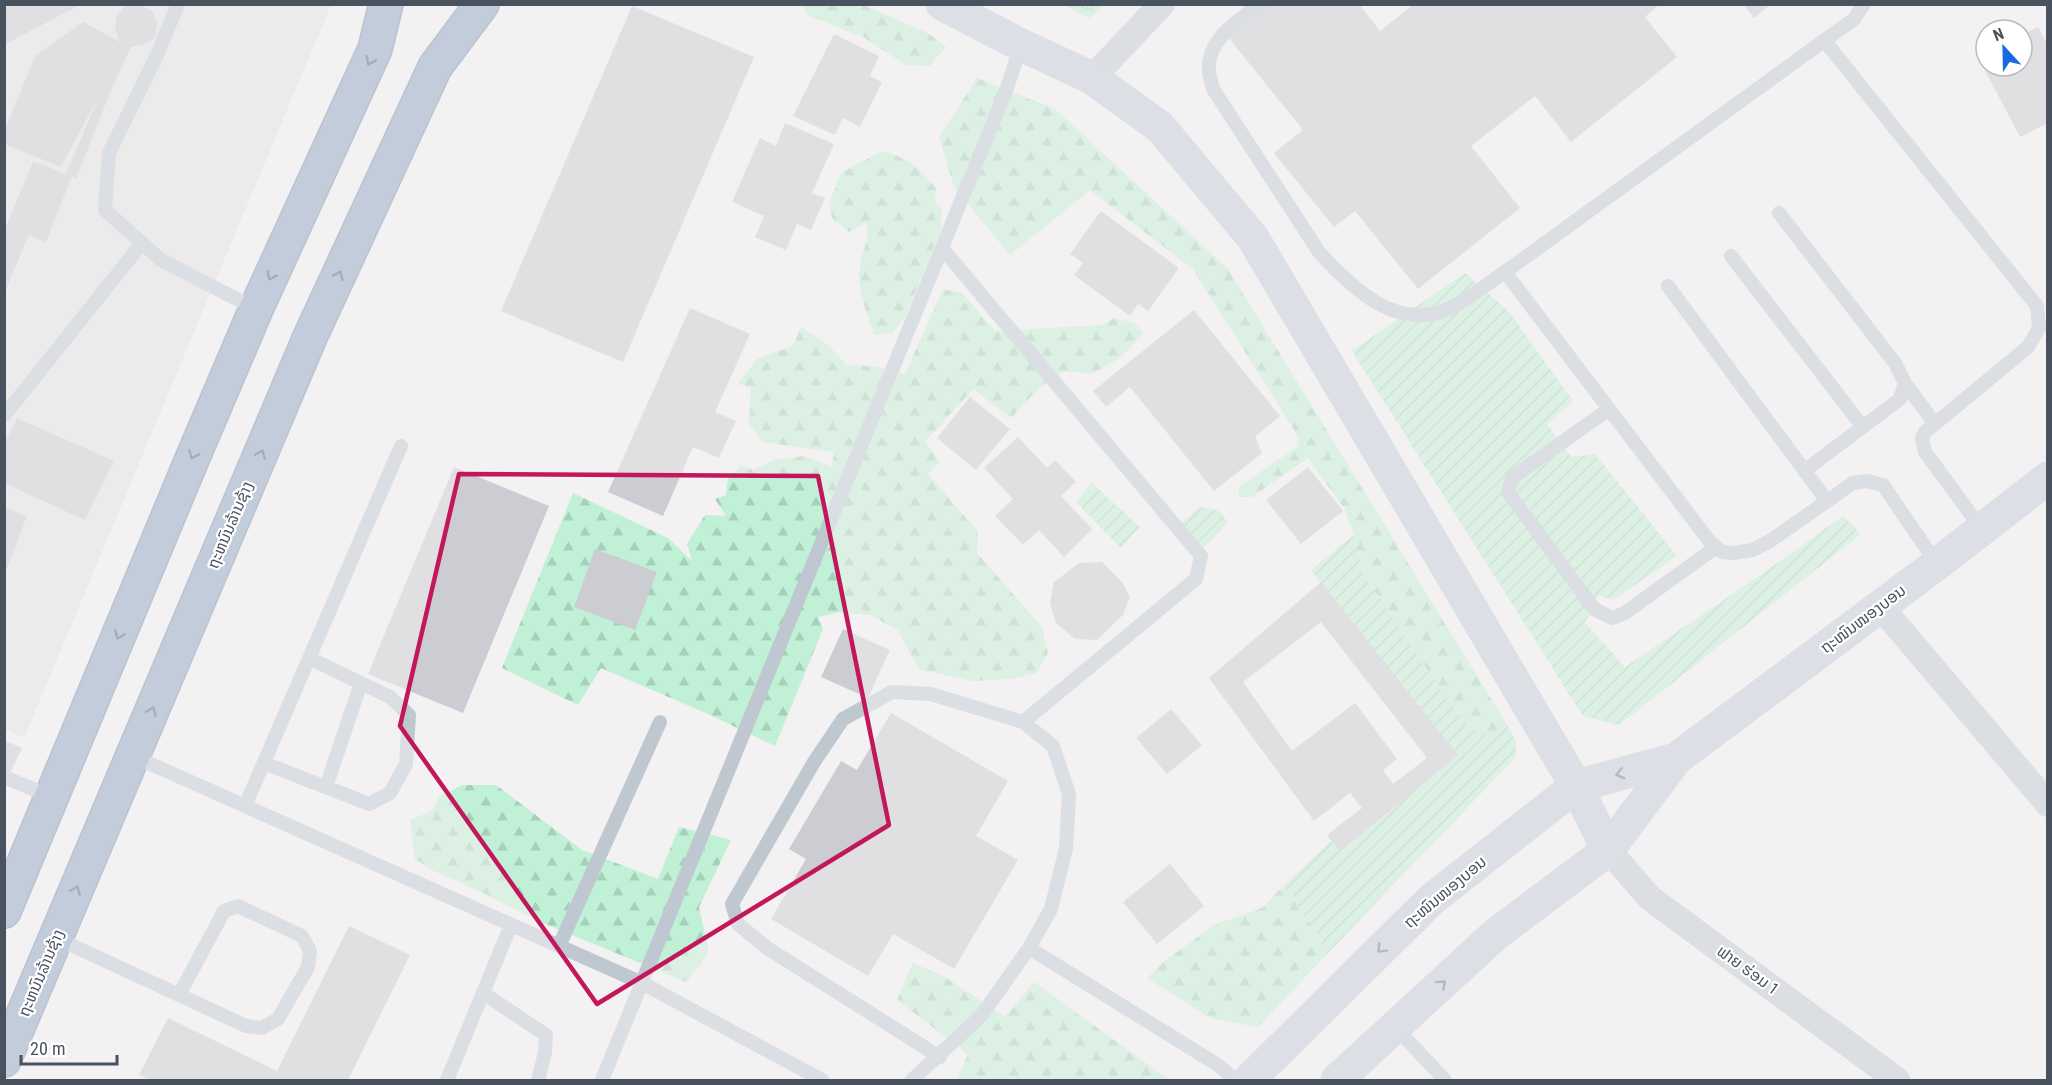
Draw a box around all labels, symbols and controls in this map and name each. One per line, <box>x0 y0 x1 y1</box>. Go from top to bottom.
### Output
north arrow <box>1974 18 2034 78</box>
text: N <box>1990 24 2007 45</box>
one-way arrow <box>365 54 377 65</box>
one-way arrow <box>267 270 279 281</box>
one-way arrow <box>331 270 343 281</box>
one-way arrow <box>189 449 201 460</box>
one-way arrow <box>253 449 265 460</box>
street label: ຖະຫນົນລ້ານຊ້າງ <box>203 478 257 572</box>
street label: ຖະໜົນໜອງບອນ <box>1817 581 1909 657</box>
one-way arrow <box>114 629 126 640</box>
one-way arrow <box>145 706 157 717</box>
one-way arrow <box>1615 767 1625 780</box>
street label: ຖະໜົນໜອງບອນ <box>1400 852 1490 932</box>
one-way arrow <box>69 886 81 897</box>
street label: ຖະຫນົນລ້ານຊ້າງ <box>14 926 68 1020</box>
street label: ຟາຍ ຮ່ອມ 1 <box>1713 941 1783 999</box>
one-way arrow <box>1377 942 1388 953</box>
one-way arrow <box>1435 980 1446 991</box>
scale bar <box>21 1028 117 1066</box>
text: 20 m <box>30 1038 65 1059</box>

